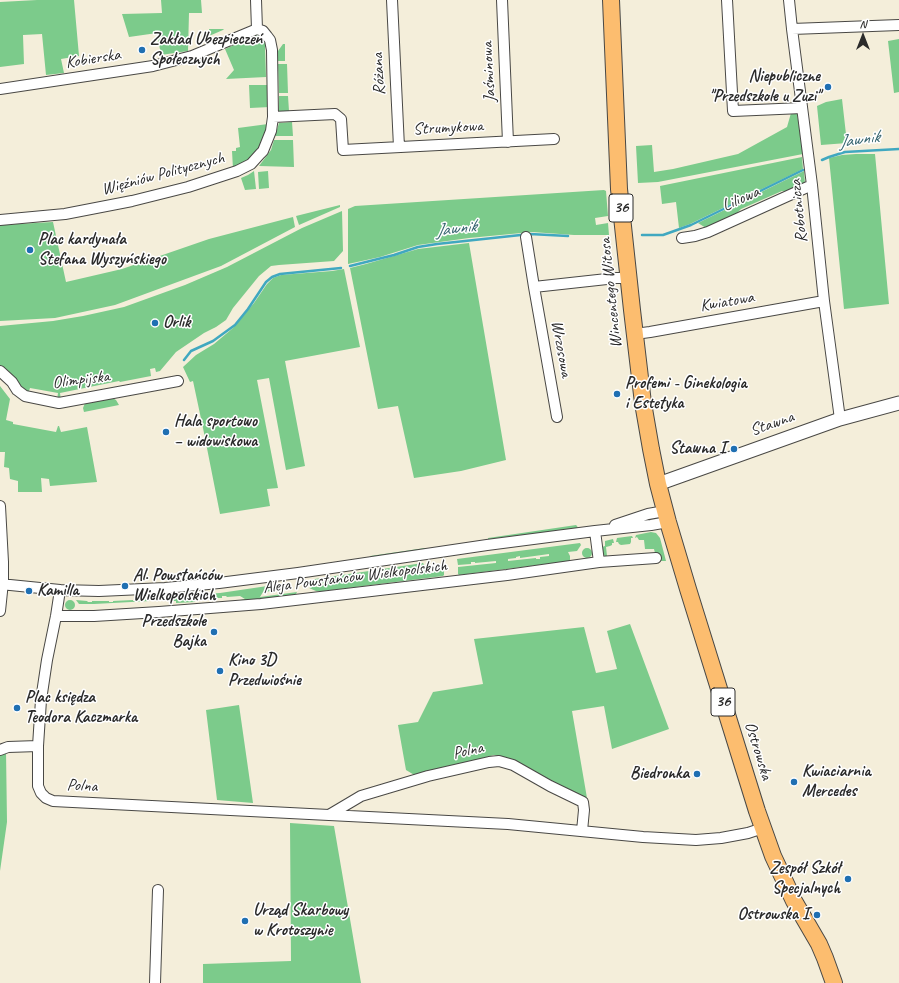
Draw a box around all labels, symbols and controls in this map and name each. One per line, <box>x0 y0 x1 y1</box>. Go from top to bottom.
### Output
north arrow <box>843 16 883 56</box>
text: N <box>860 17 866 31</box>
place label: Zakład Ubezpieczeń Społecznych <box>150 30 262 70</box>
street label: Jaśminowa <box>477 41 501 103</box>
street label: Kobierska <box>64 45 122 73</box>
marker: Zakład Ubezpieczeń Społecznych <box>137 45 147 55</box>
street label: Różana <box>368 52 390 96</box>
place label: Niepubliczne "Przedszkole u Zuzi" <box>709 67 820 107</box>
marker: Niepubliczne "Przedszkole u Zuzi" <box>823 82 833 92</box>
street label: Strumykowa <box>413 116 483 140</box>
water label: Jawnik <box>838 126 880 154</box>
street label: Więźniów Politycznych <box>100 148 226 200</box>
street label: Robotnicza <box>786 178 812 244</box>
street label: Liliowa <box>719 182 763 216</box>
road number: 36 <box>609 194 633 222</box>
water label: Jawnik <box>435 216 477 242</box>
place label: Plac kardynała Stefana Wyszyńskiego <box>38 230 166 270</box>
street label: Wincentego Witosa <box>595 237 627 349</box>
marker: Plac kardynała Stefana Wyszyńskiego <box>25 245 35 255</box>
street label: Kwiatowa <box>698 287 756 317</box>
place label: Orlik <box>163 313 190 333</box>
marker: Orlik <box>150 318 160 328</box>
street label: Wrzosowa <box>546 319 576 379</box>
street label: Olimpijska <box>51 366 111 394</box>
place label: Profemi - Ginekologia i Estetyka <box>625 374 746 414</box>
marker: Profemi - Ginekologia i Estetyka <box>612 389 622 399</box>
street label: Stawna <box>747 407 797 441</box>
place label: Hala sportowo – widowiskowa <box>174 412 257 452</box>
marker: Hala sportowo – widowiskowa <box>161 427 171 437</box>
place label: Stawna I <box>669 439 726 459</box>
marker: Stawna I <box>729 444 739 454</box>
street label: Aleja Powstańców Wielkopolskich <box>262 556 448 598</box>
place label: Al. Powstańców Wielkopolskich <box>133 566 222 606</box>
place label: Kamilla <box>37 581 79 601</box>
marker: Al. Powstańców Wielkopolskich <box>120 581 130 591</box>
marker: Kamilla <box>24 586 34 596</box>
place label: Przedszkole Bajka <box>142 612 206 652</box>
marker: Przedszkole Bajka <box>209 627 219 637</box>
place label: Kino 3D Przedwiośnie <box>228 651 301 691</box>
marker: Kino 3D Przedwiośnie <box>215 666 225 676</box>
place label: Plac księdza Teodora Kaczmarka <box>25 688 137 728</box>
road number: 36 <box>711 688 735 716</box>
marker: Plac księdza Teodora Kaczmarka <box>12 703 22 713</box>
street label: Ostrowska <box>740 720 776 782</box>
street label: Polna <box>451 738 485 764</box>
place label: Kwiaciarnia Mercedes <box>802 762 871 802</box>
place label: Biedronka <box>630 764 689 784</box>
marker: Biedronka <box>692 769 702 779</box>
street label: Polna <box>66 775 98 797</box>
marker: Kwiaciarnia Mercedes <box>789 777 799 787</box>
place label: Zespół Szkół Specjalnych <box>770 859 840 899</box>
marker: Zespół Szkół Specjalnych <box>843 874 853 884</box>
place label: Urząd Skarbowy w Krotoszynie <box>253 901 348 941</box>
place label: Ostrowska I <box>737 905 809 925</box>
marker: Ostrowska I <box>812 910 822 920</box>
marker: Urząd Skarbowy w Krotoszynie <box>240 916 250 926</box>

